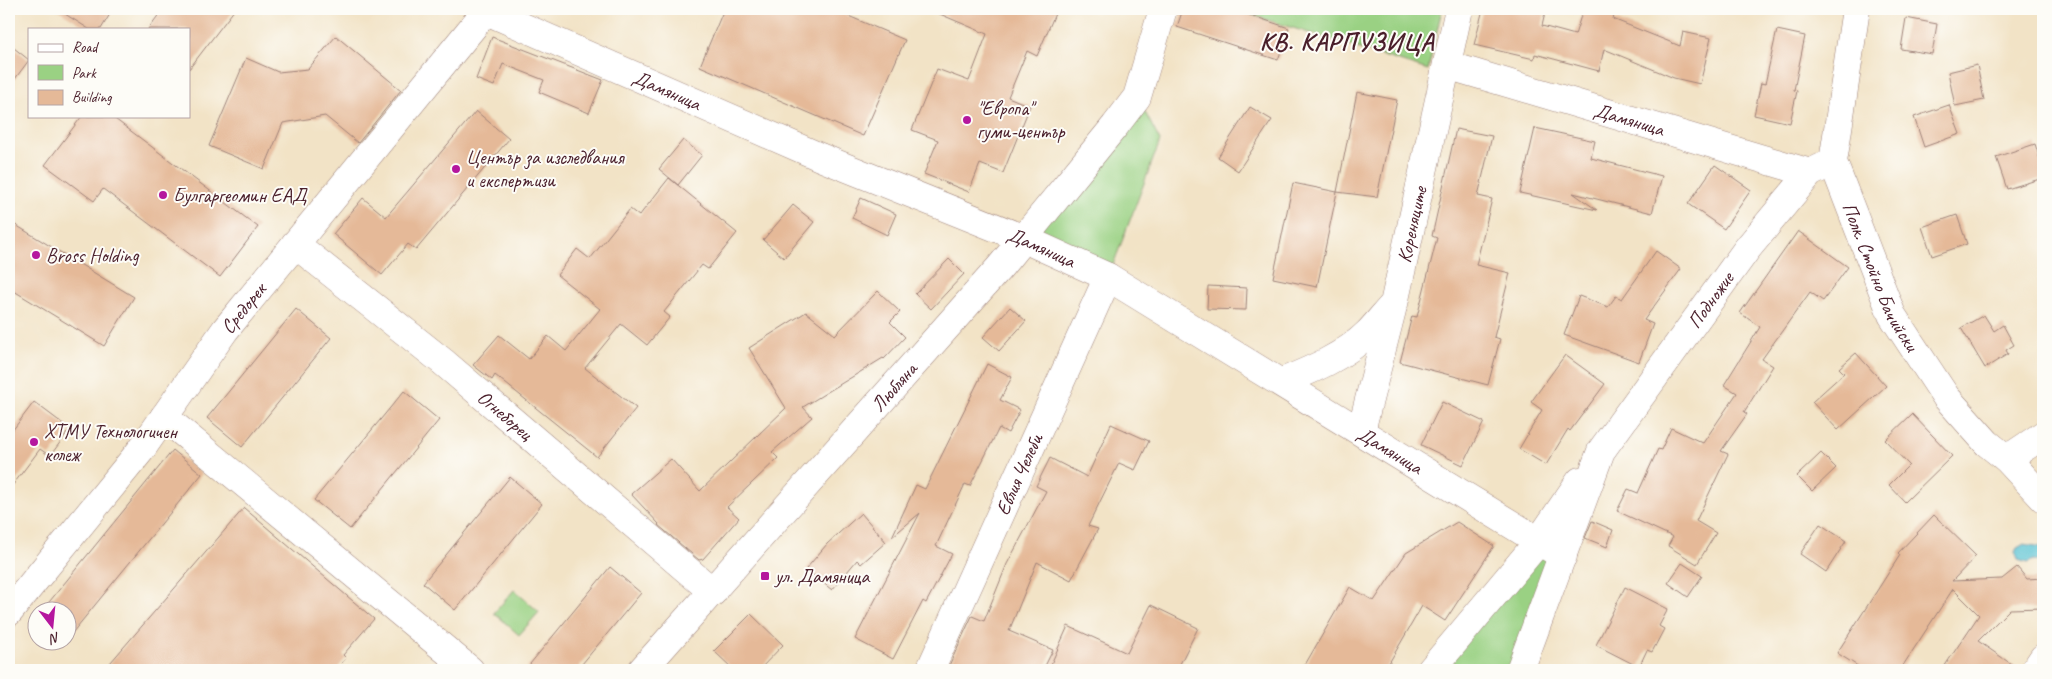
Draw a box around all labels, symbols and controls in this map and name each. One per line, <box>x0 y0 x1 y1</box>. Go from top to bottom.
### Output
district label: КВ. КАРПУЗИЦА <box>1260 26 1435 58</box>
legend <box>28 28 190 118</box>
text: Road <box>72 38 99 57</box>
text: Park <box>72 64 97 83</box>
street label: Дамяница <box>629 65 706 117</box>
text: Building <box>72 88 112 107</box>
place label: "Европа" гуми-център <box>977 96 1066 144</box>
street label: Дамяница <box>1591 97 1668 142</box>
marker: "Европа" гуми-център <box>961 114 973 126</box>
place label: Център за изследвания и експертизи <box>466 145 626 193</box>
marker: Център за изследвания и експертизи <box>450 163 462 175</box>
place label: Булгаргеомин ЕАД <box>173 183 308 208</box>
street label: Кореняците <box>1392 183 1433 265</box>
marker: Булгаргеомин ЕАД <box>157 189 169 201</box>
street label: Полк. Стойно Бачийски <box>1837 199 1925 357</box>
street label: Дамяница <box>1004 222 1080 274</box>
place label: Bross Holding <box>46 243 139 268</box>
marker: Bross Holding <box>30 249 42 261</box>
street label: Подножие <box>1682 266 1740 333</box>
street label: Средорек <box>215 276 273 339</box>
street label: Любляна <box>866 356 924 417</box>
street label: Огнеборец <box>472 385 539 447</box>
place label: ХТМУ Технологичен колеж <box>44 419 178 467</box>
street label: Дамяница <box>1353 421 1428 481</box>
street label: Евлия Челеби <box>990 429 1049 519</box>
marker: ХТМУ Технологичен колеж <box>28 436 40 448</box>
place label: ул. Дамяница <box>774 564 870 589</box>
marker: ул. Дамяница <box>759 570 771 582</box>
north arrow <box>28 602 78 652</box>
text: N <box>47 629 62 648</box>

